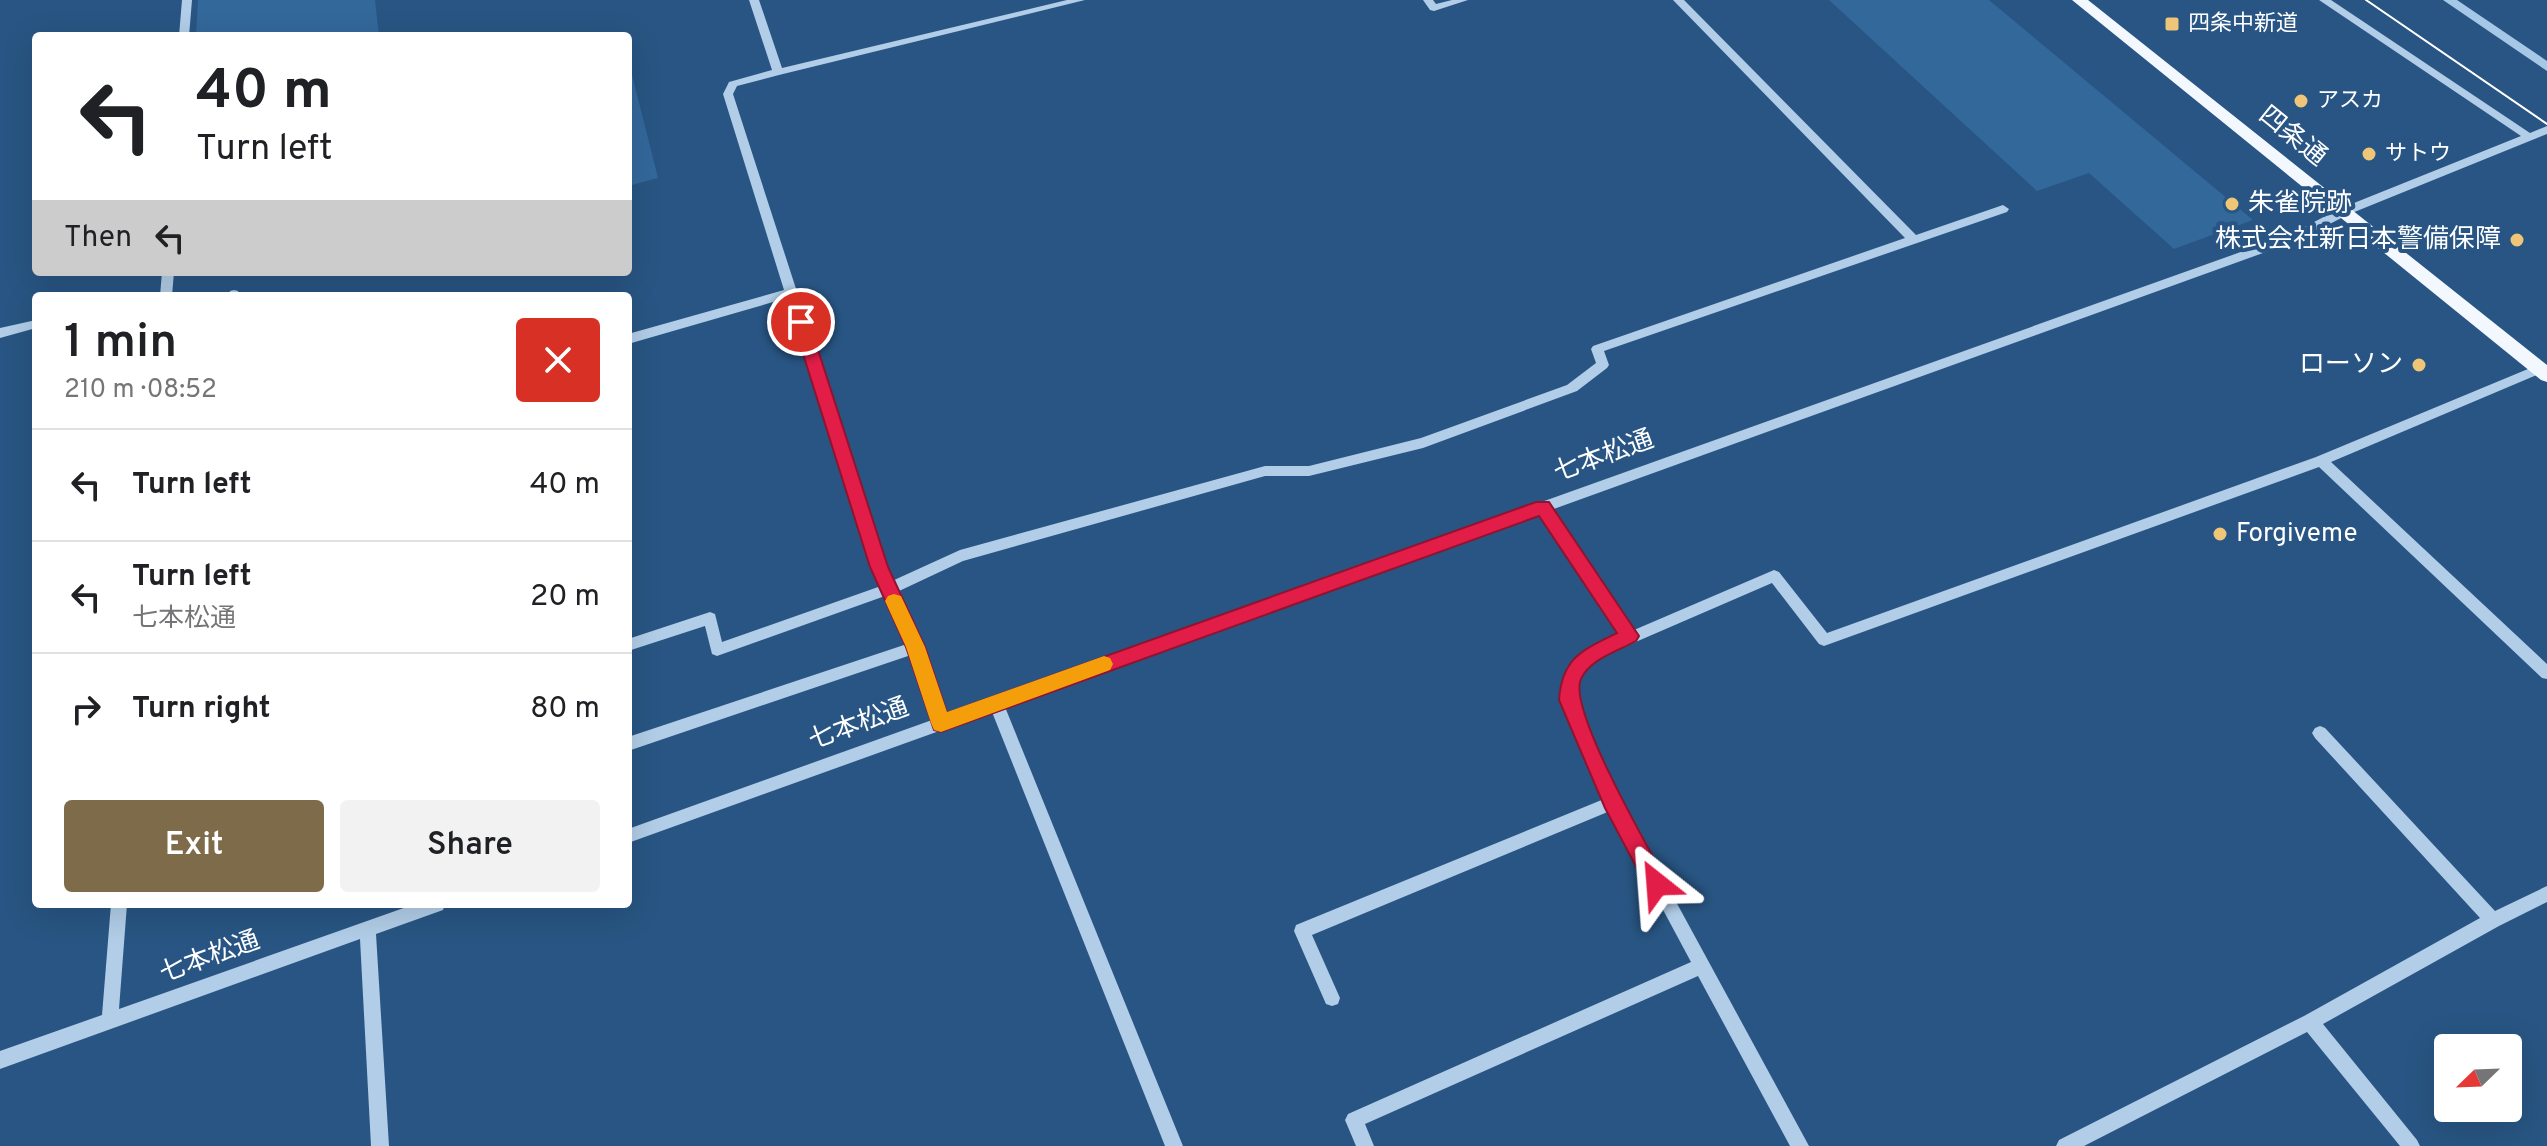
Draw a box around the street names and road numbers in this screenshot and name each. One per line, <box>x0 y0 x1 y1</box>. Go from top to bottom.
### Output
street label: 四条通 <box>2251 100 2333 174</box>
street label: 七本松通 <box>1549 424 1659 490</box>
street label: 七本松通 <box>804 692 914 758</box>
street label: 七本松通 <box>155 925 265 991</box>

